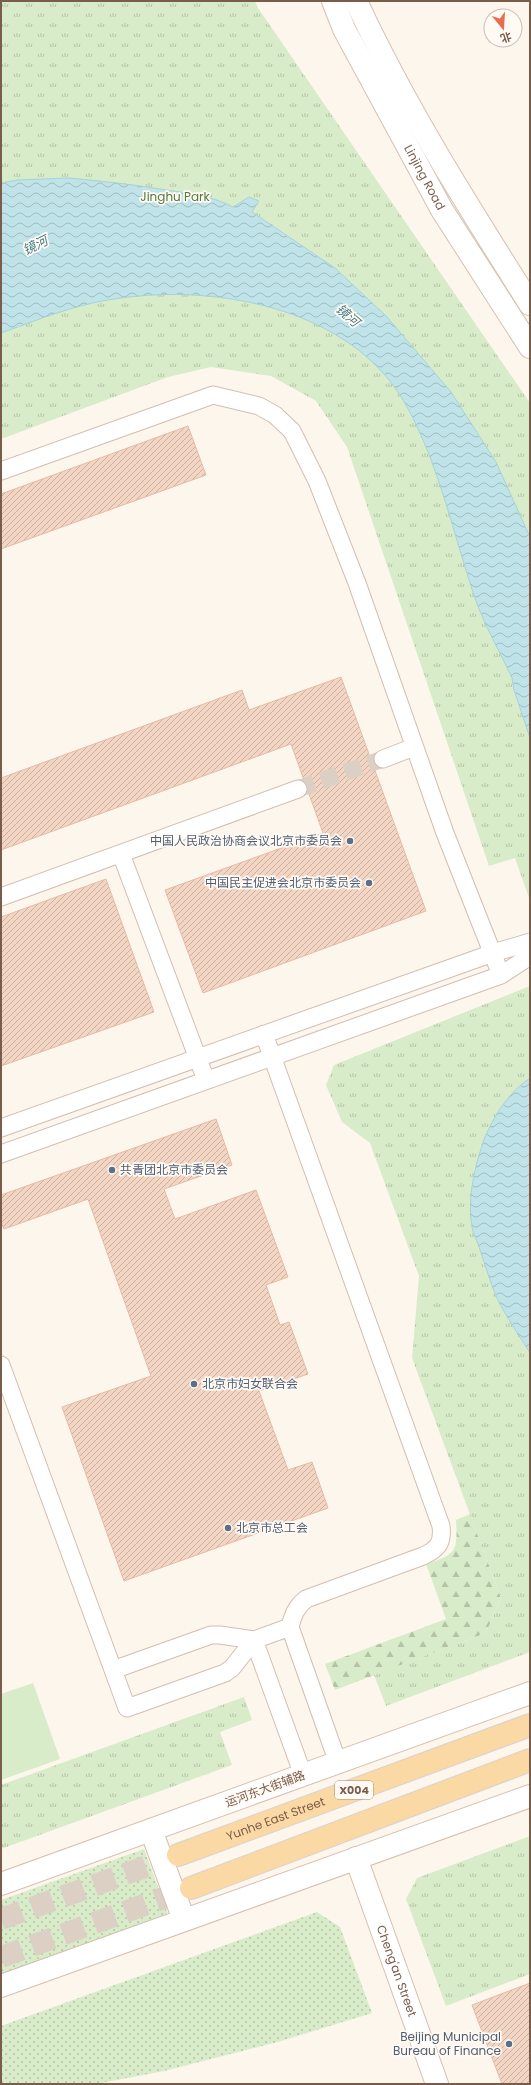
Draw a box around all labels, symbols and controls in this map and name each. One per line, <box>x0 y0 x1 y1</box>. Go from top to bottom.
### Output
north arrow <box>483 8 523 48</box>
text: 北 <box>498 28 514 47</box>
street label: Linjing Road <box>400 142 449 213</box>
park label: Jinghu Park <box>140 188 211 205</box>
water label: 镜河 <box>19 230 54 260</box>
water label: 镜河 <box>332 300 366 333</box>
place label: 中国人民政治协商会议北京市委员会 <box>150 832 342 849</box>
marker: 中国人民政治协商会议北京市委员会 <box>345 836 355 846</box>
place label: 中国民主促进会北京市委员会 <box>205 874 361 891</box>
marker: 中国民主促进会北京市委员会 <box>364 878 374 888</box>
place label: 共青团北京市委员会 <box>120 1161 228 1178</box>
marker: 共青团北京市委员会 <box>107 1165 117 1175</box>
place label: 北京市妇女联合会 <box>202 1375 298 1392</box>
marker: 北京市妇女联合会 <box>189 1379 199 1389</box>
place label: 北京市总工会 <box>236 1519 308 1536</box>
marker: 北京市总工会 <box>223 1523 233 1533</box>
street label: 运河东大街辅路 <box>222 1766 307 1811</box>
road number: X004 <box>335 1781 373 1799</box>
street label: Yunhe East Street <box>224 1792 327 1845</box>
street label: Cheng'an Street <box>373 1923 421 2019</box>
place label: Beijing Municipal Bureau of Finance <box>393 2028 501 2059</box>
marker: Beijing Municipal Bureau of Finance <box>504 2039 514 2049</box>

